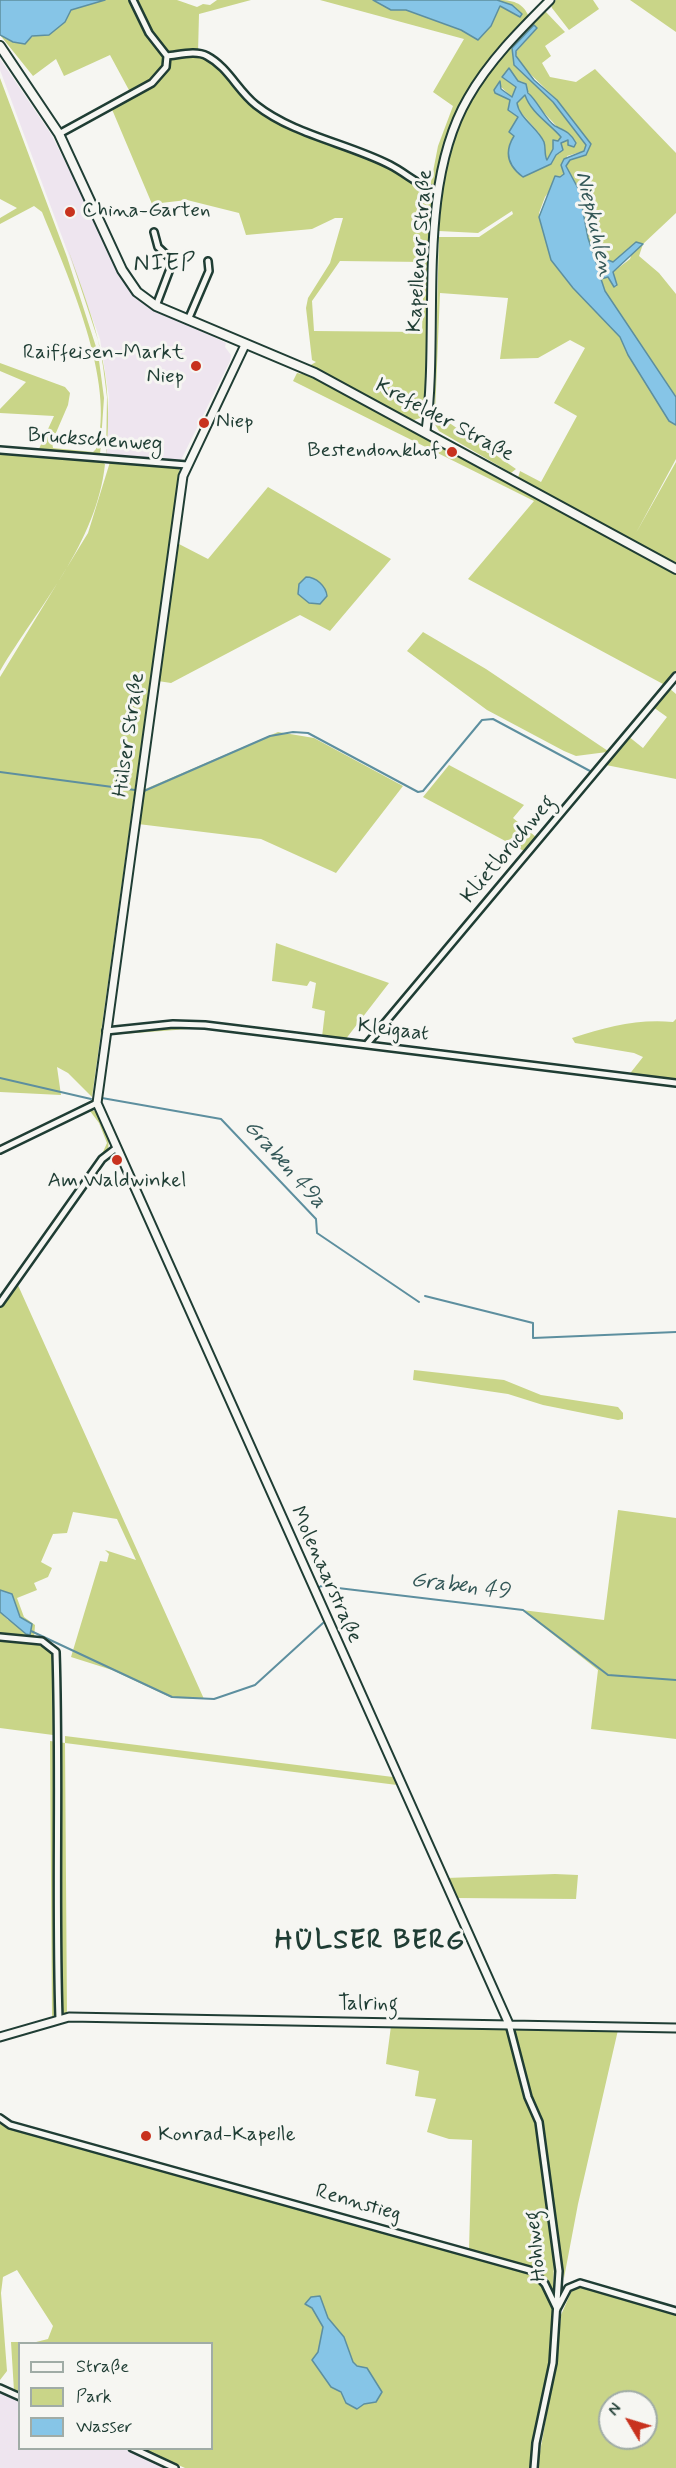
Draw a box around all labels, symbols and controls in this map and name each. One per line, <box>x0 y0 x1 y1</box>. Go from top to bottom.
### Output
street label: Kapellener Straße <box>403 169 439 333</box>
water label: Niepkuhlen <box>568 169 618 279</box>
place label: China-Garten <box>82 199 211 225</box>
marker: China-Garten <box>63 205 77 219</box>
district label: NIEP <box>132 251 198 279</box>
place label: Raiffeisen-Markt Niep <box>23 341 184 391</box>
marker: Raiffeisen-Markt Niep <box>189 359 203 373</box>
street label: Krefelder Straße <box>370 374 518 468</box>
place label: Niep <box>216 410 253 436</box>
marker: Niep <box>197 416 211 430</box>
street label: Bruckschenweg <box>27 424 163 458</box>
place label: Bestendonkhof <box>307 439 440 465</box>
marker: Bestendonkhof <box>445 445 459 459</box>
street label: Hülser Straße <box>109 671 151 799</box>
street label: Klietbruchweg <box>457 791 561 909</box>
street label: Kleigaat <box>356 1014 430 1048</box>
water label: Graben 49a <box>237 1115 331 1215</box>
marker: Am Waldwinkel <box>110 1153 124 1167</box>
place label: Am Waldwinkel <box>48 1169 186 1195</box>
street label: Molenaarstraße <box>284 1503 366 1647</box>
water label: Graben 49 <box>409 1568 511 1606</box>
district label: HÜLSER BERG <box>274 1926 466 1958</box>
street label: Talring <box>338 1992 398 2018</box>
place label: Konrad-Kapelle <box>158 2123 296 2149</box>
marker: Konrad-Kapelle <box>139 2129 153 2143</box>
street label: Rennstieg <box>312 2180 404 2228</box>
street label: Hohlweg <box>521 2209 553 2283</box>
legend <box>18 2342 213 2450</box>
text: Straße <box>76 2355 129 2379</box>
text: Park <box>76 2385 112 2409</box>
north arrow <box>598 2390 658 2450</box>
text: N <box>603 2399 627 2421</box>
text: Wasser <box>76 2415 132 2439</box>

